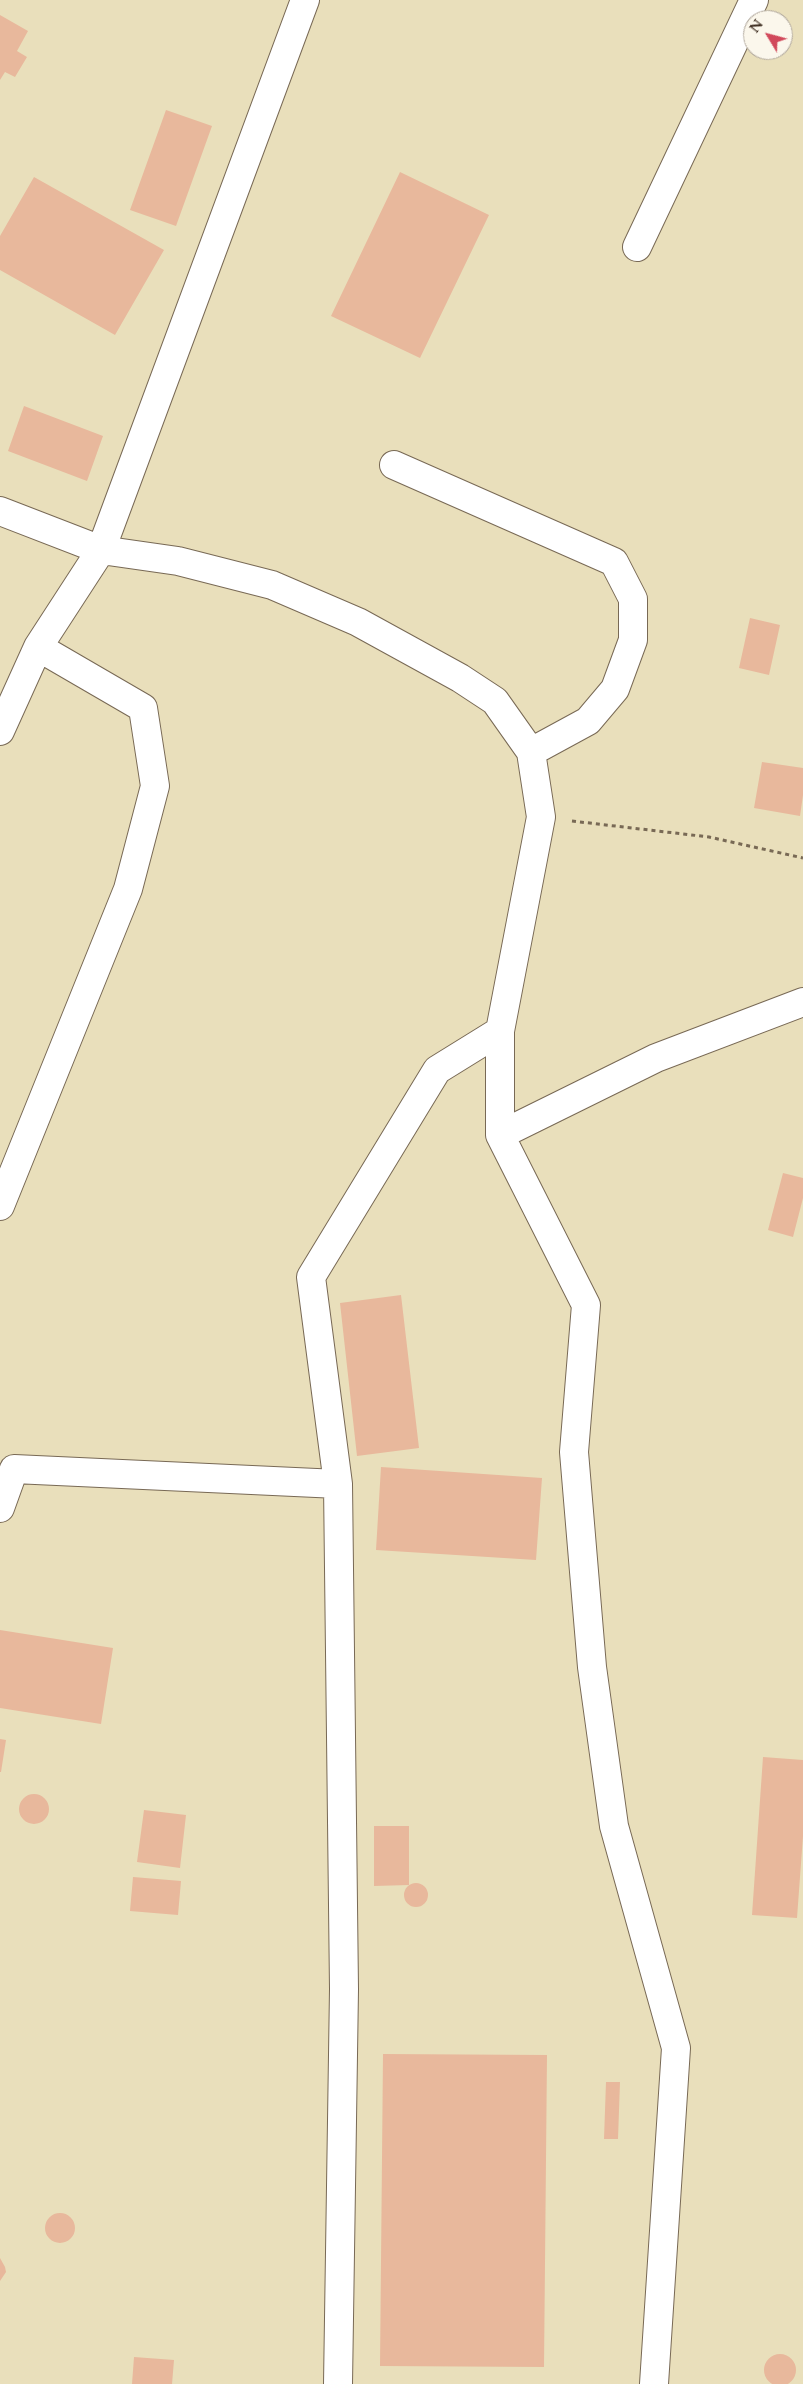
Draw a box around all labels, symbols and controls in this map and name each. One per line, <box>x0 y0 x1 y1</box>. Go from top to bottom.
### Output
north arrow <box>743 10 793 60</box>
text: N <box>745 16 768 37</box>

